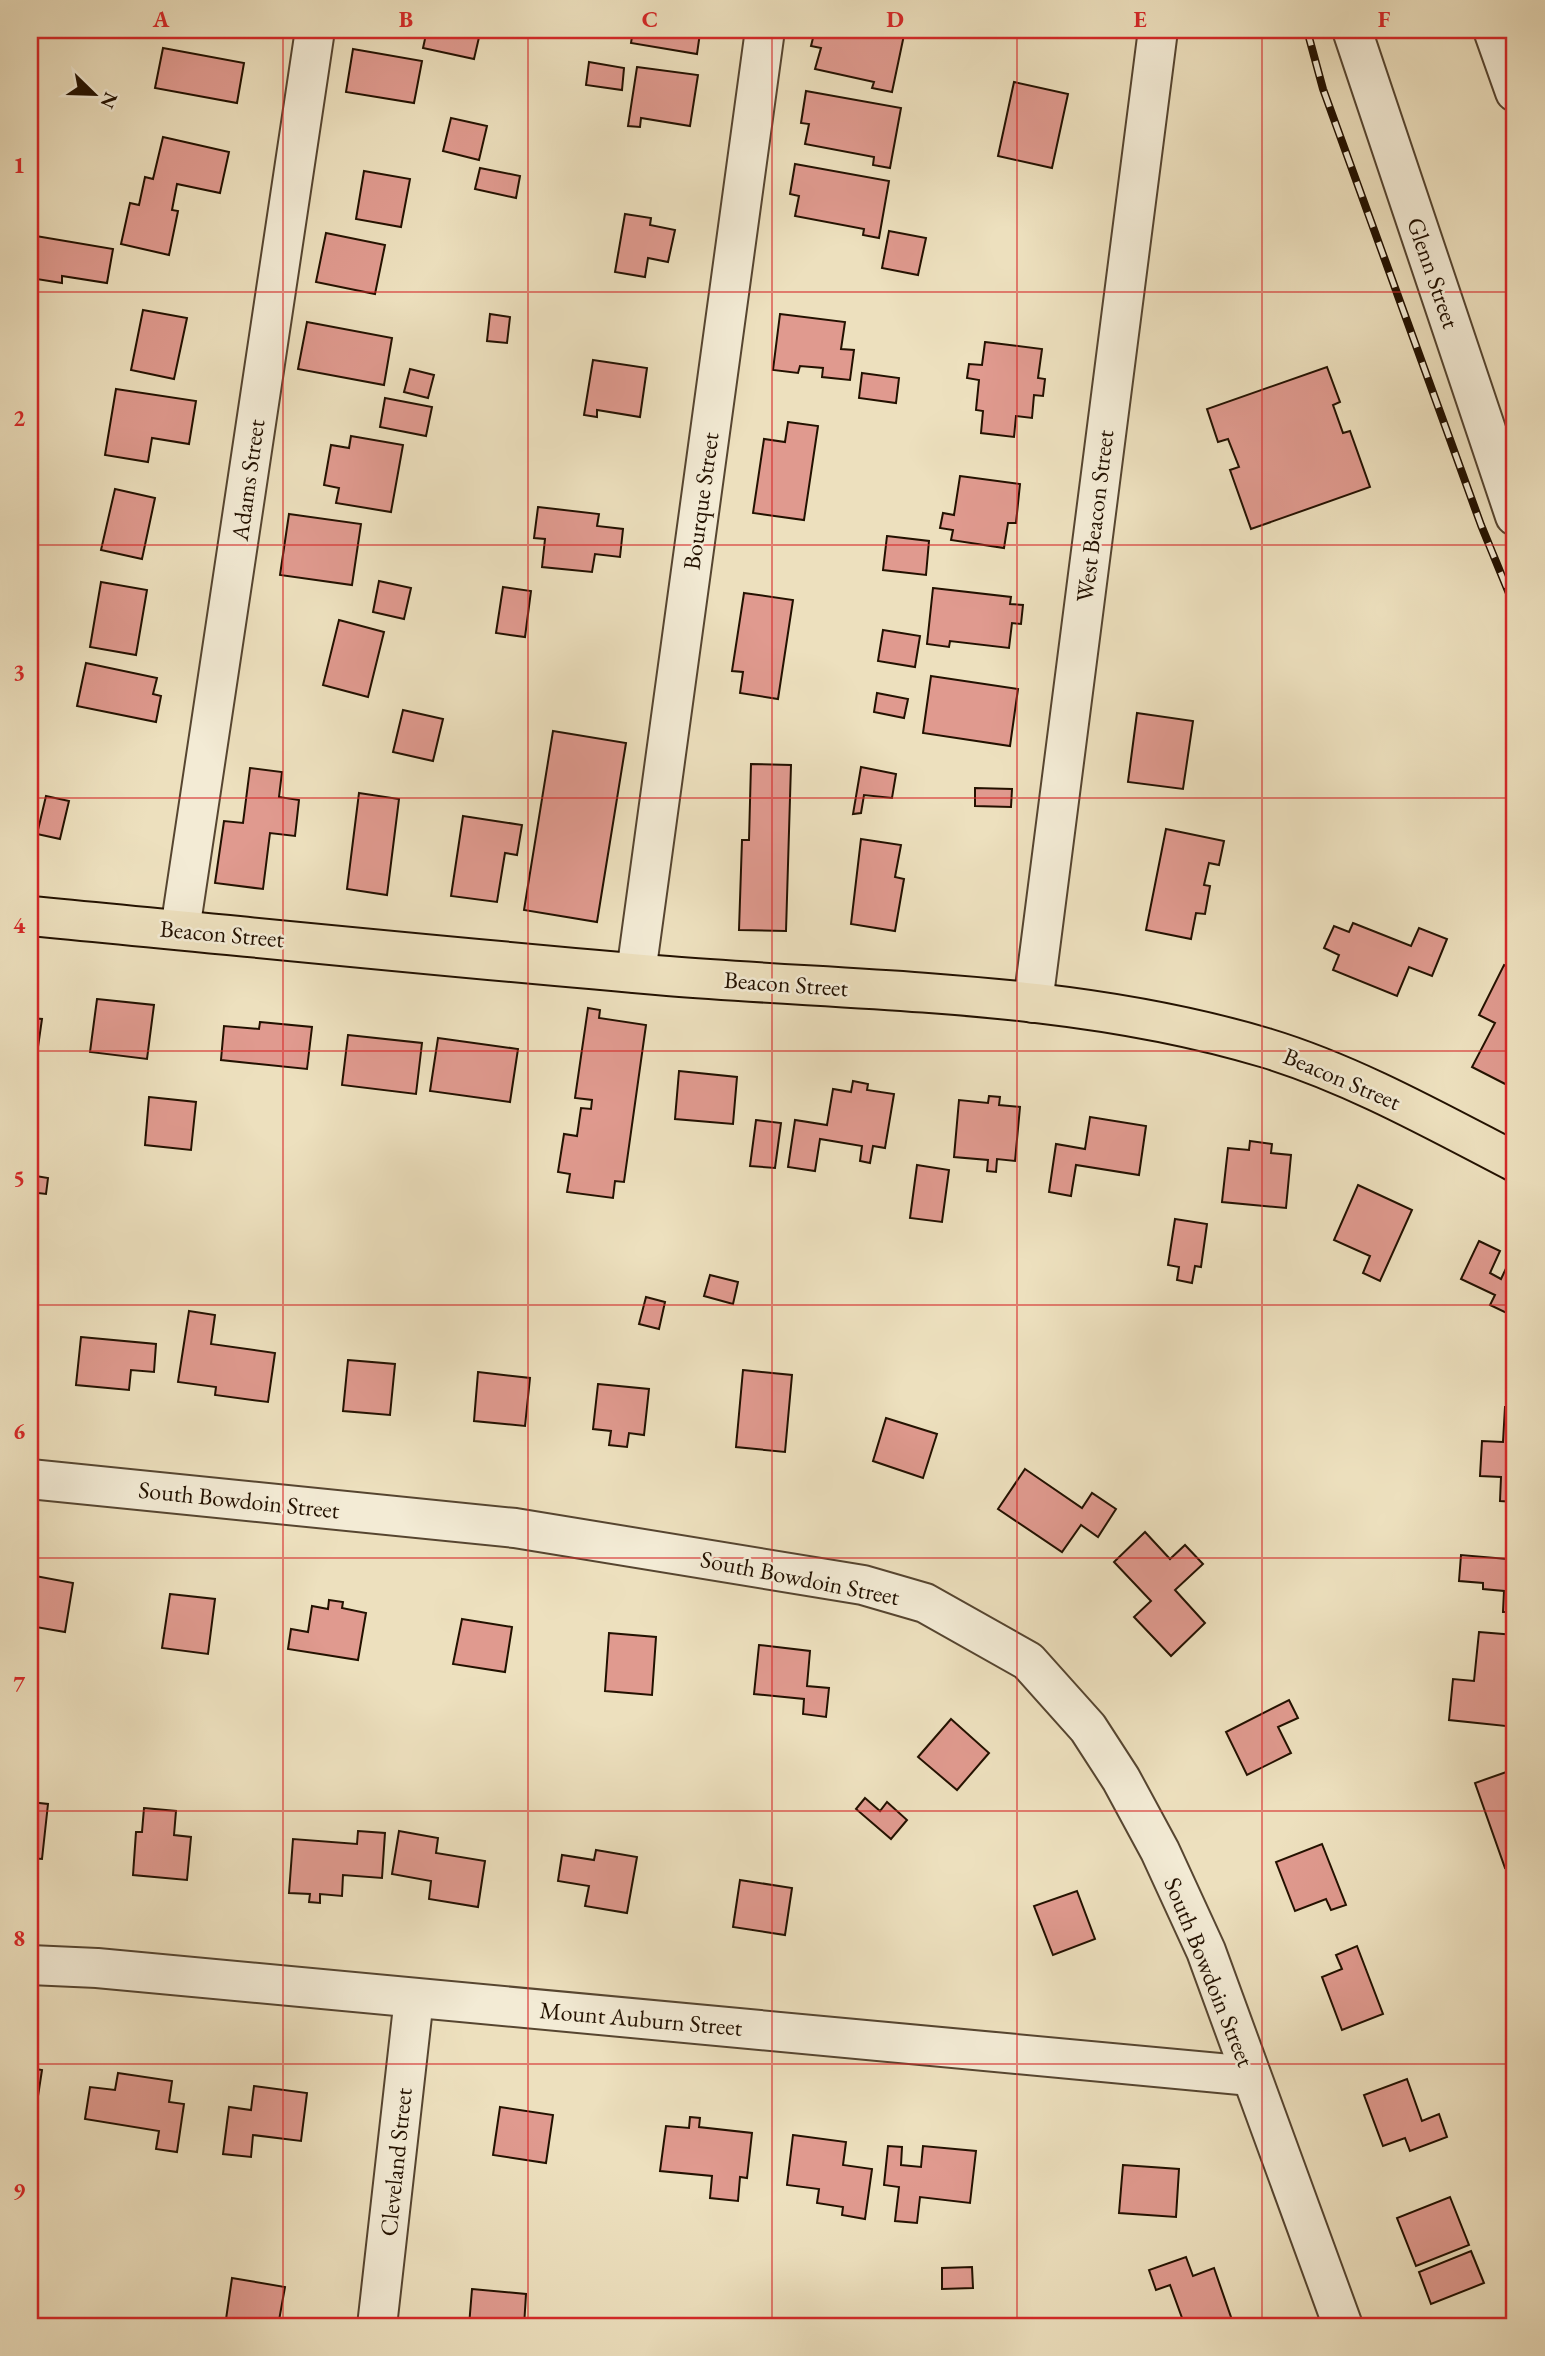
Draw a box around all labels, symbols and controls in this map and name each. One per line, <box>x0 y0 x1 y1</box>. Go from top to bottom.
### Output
text: A <box>152 4 170 34</box>
text: B <box>399 4 413 34</box>
text: C <box>642 4 658 34</box>
text: D <box>886 4 904 34</box>
text: E <box>1133 4 1147 34</box>
text: F <box>1378 4 1391 34</box>
north arrow <box>60 60 130 130</box>
text: N <box>94 88 124 113</box>
text: 1 <box>13 150 25 180</box>
street label: Glenn Street <box>1400 213 1467 333</box>
text: 2 <box>13 403 25 433</box>
street label: Adams Street <box>224 417 271 544</box>
street label: West Beacon Street <box>1069 428 1121 604</box>
street label: Bourque Street <box>676 430 726 572</box>
text: 3 <box>13 657 25 687</box>
text: 4 <box>13 910 26 940</box>
street label: Beacon Street <box>159 913 286 954</box>
street label: Beacon Street <box>723 964 850 1003</box>
street label: Beacon Street <box>1279 1040 1406 1117</box>
text: 5 <box>13 1163 25 1193</box>
text: 6 <box>13 1416 25 1446</box>
street label: South Bowdoin Street <box>137 1474 342 1526</box>
street label: South Bowdoin Street <box>698 1543 903 1612</box>
text: 7 <box>13 1669 26 1699</box>
street label: South Bowdoin Street <box>1157 1872 1262 2072</box>
text: 8 <box>13 1923 25 1953</box>
street label: Mount Auburn Street <box>538 1994 744 2043</box>
street label: Cleveland Street <box>372 2086 419 2238</box>
text: 9 <box>13 2176 25 2206</box>

